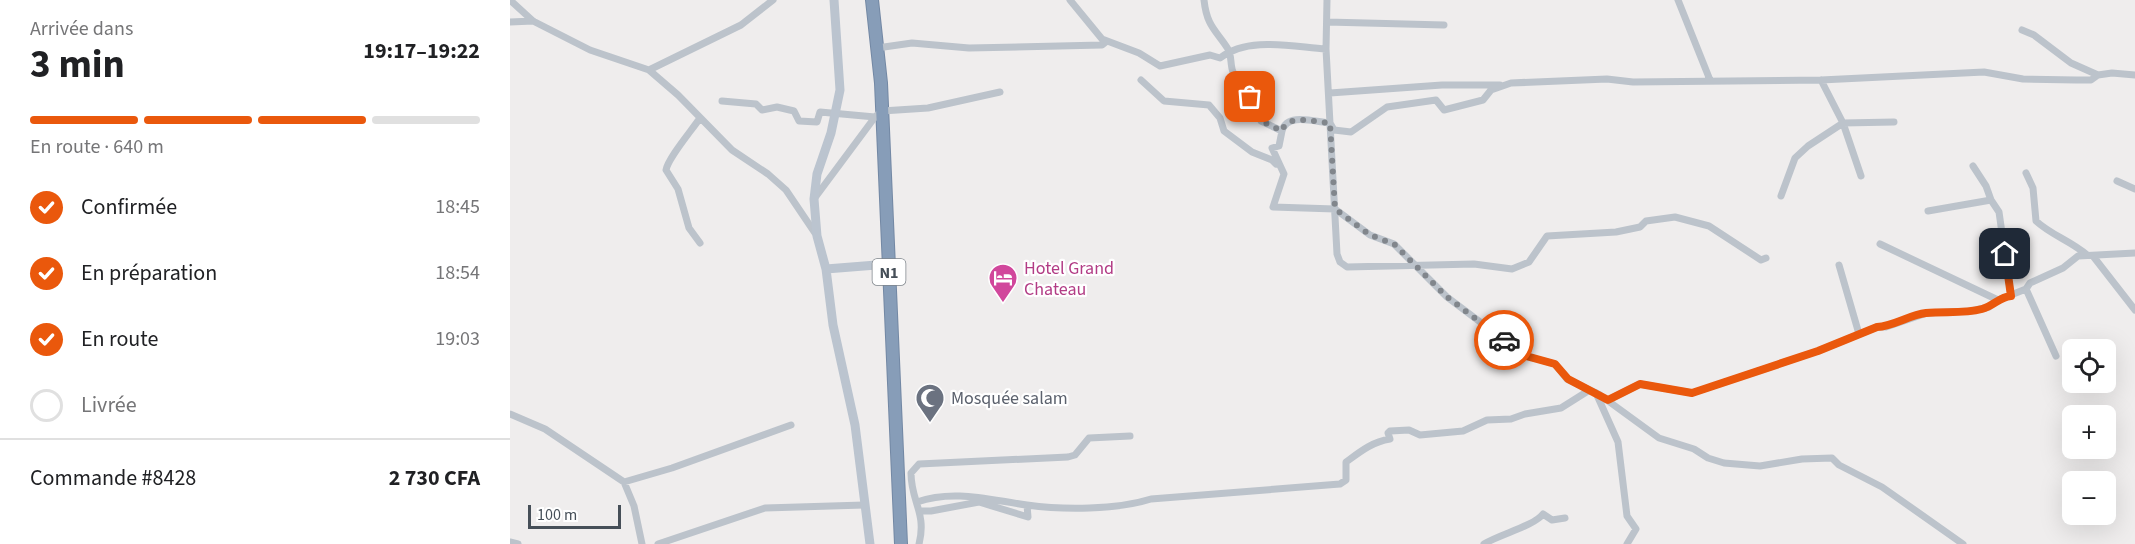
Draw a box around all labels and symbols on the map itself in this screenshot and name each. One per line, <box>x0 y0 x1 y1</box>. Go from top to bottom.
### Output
pin <box>1224 71 1275 122</box>
pin <box>1979 228 2030 279</box>
place label: Hotel Grand Chateau <box>1024 256 1114 302</box>
road number: N1 <box>872 259 905 285</box>
hotel icon: Hotel Grand Chateau <box>987 262 1019 304</box>
courier <box>1474 310 1534 370</box>
mosque icon: Mosquée salam <box>914 382 946 424</box>
place label: Mosquée salam <box>951 386 1068 411</box>
scale bar <box>528 502 621 530</box>

